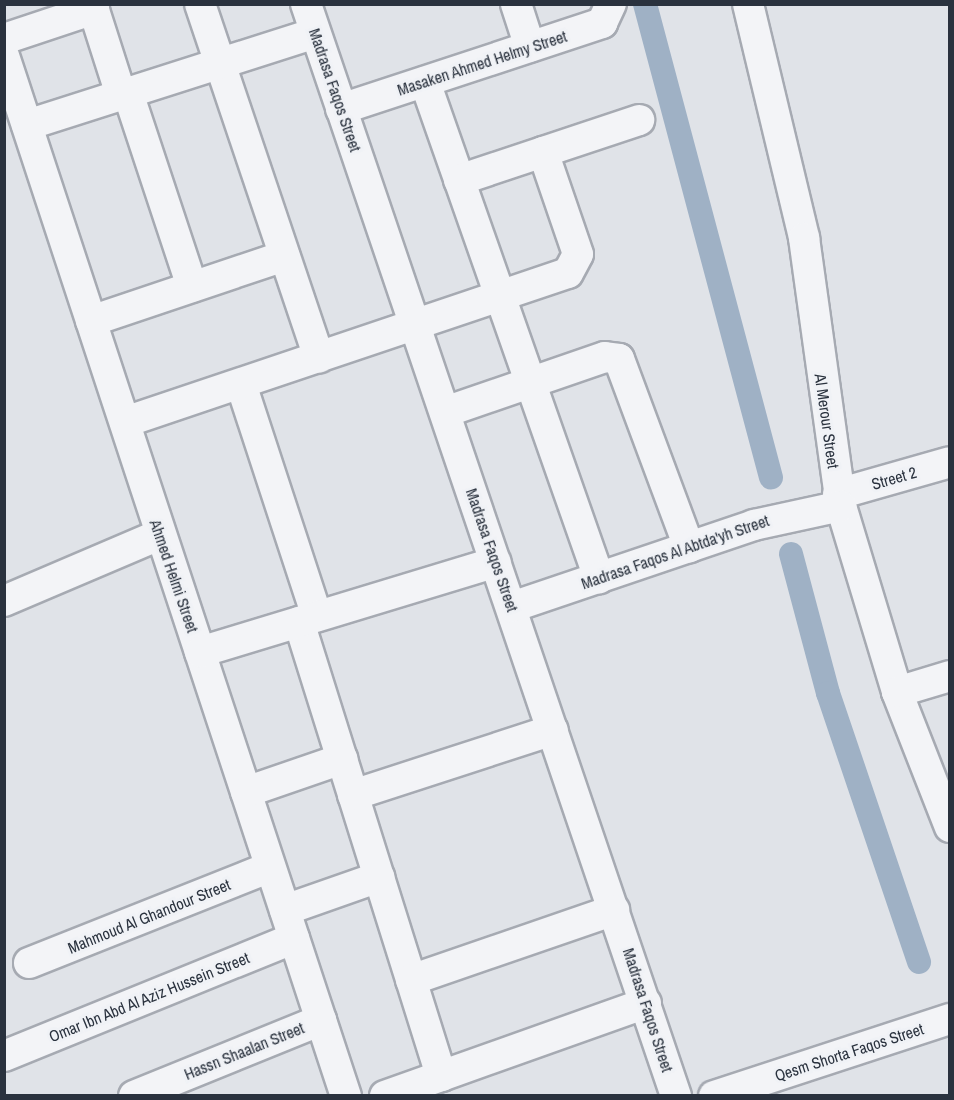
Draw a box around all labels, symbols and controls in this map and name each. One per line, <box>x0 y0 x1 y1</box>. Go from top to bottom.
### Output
street label: Madrasa Faqos Street <box>305 26 365 154</box>
street label: Masaken Ahmed Helmy Street <box>394 26 570 100</box>
street label: Al Merour Street <box>811 372 843 470</box>
street label: Street 2 <box>869 462 919 494</box>
street label: Madrasa Faqos Street <box>462 486 522 614</box>
street label: Madrasa Faqos Al Abtda'yh Street <box>578 511 772 593</box>
street label: Ahmed Helmi Street <box>146 517 202 635</box>
street label: Mahmoud Al Ghandour Street <box>65 874 233 958</box>
street label: Madrasa Faqos Street <box>619 946 677 1074</box>
street label: Omar Ibn Abd Al Aziz Hussein Street <box>45 948 253 1046</box>
street label: Hassn Shaalan Street <box>181 1018 307 1084</box>
street label: Qesm Shorta Faqos Street <box>772 1019 926 1085</box>

